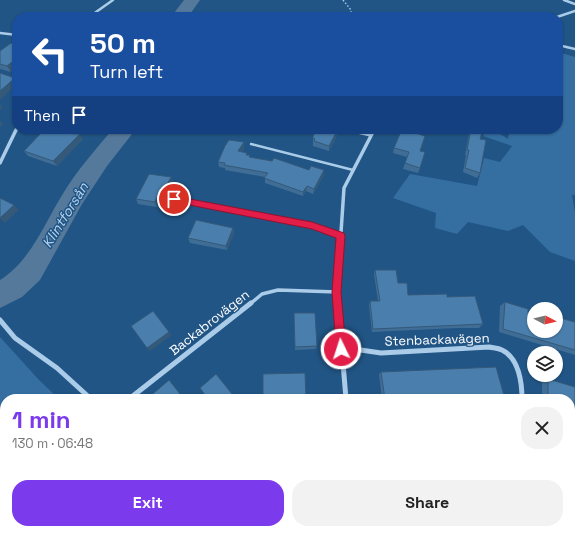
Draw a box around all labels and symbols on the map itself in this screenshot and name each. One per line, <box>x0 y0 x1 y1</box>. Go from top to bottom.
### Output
water label: Klintforsån <box>38 179 92 251</box>
pin <box>157 182 191 216</box>
street label: Backabrovägen <box>166 286 253 359</box>
north arrow <box>527 302 563 338</box>
position arrow <box>320 328 362 370</box>
street label: Stenbackavägen <box>384 329 490 350</box>

